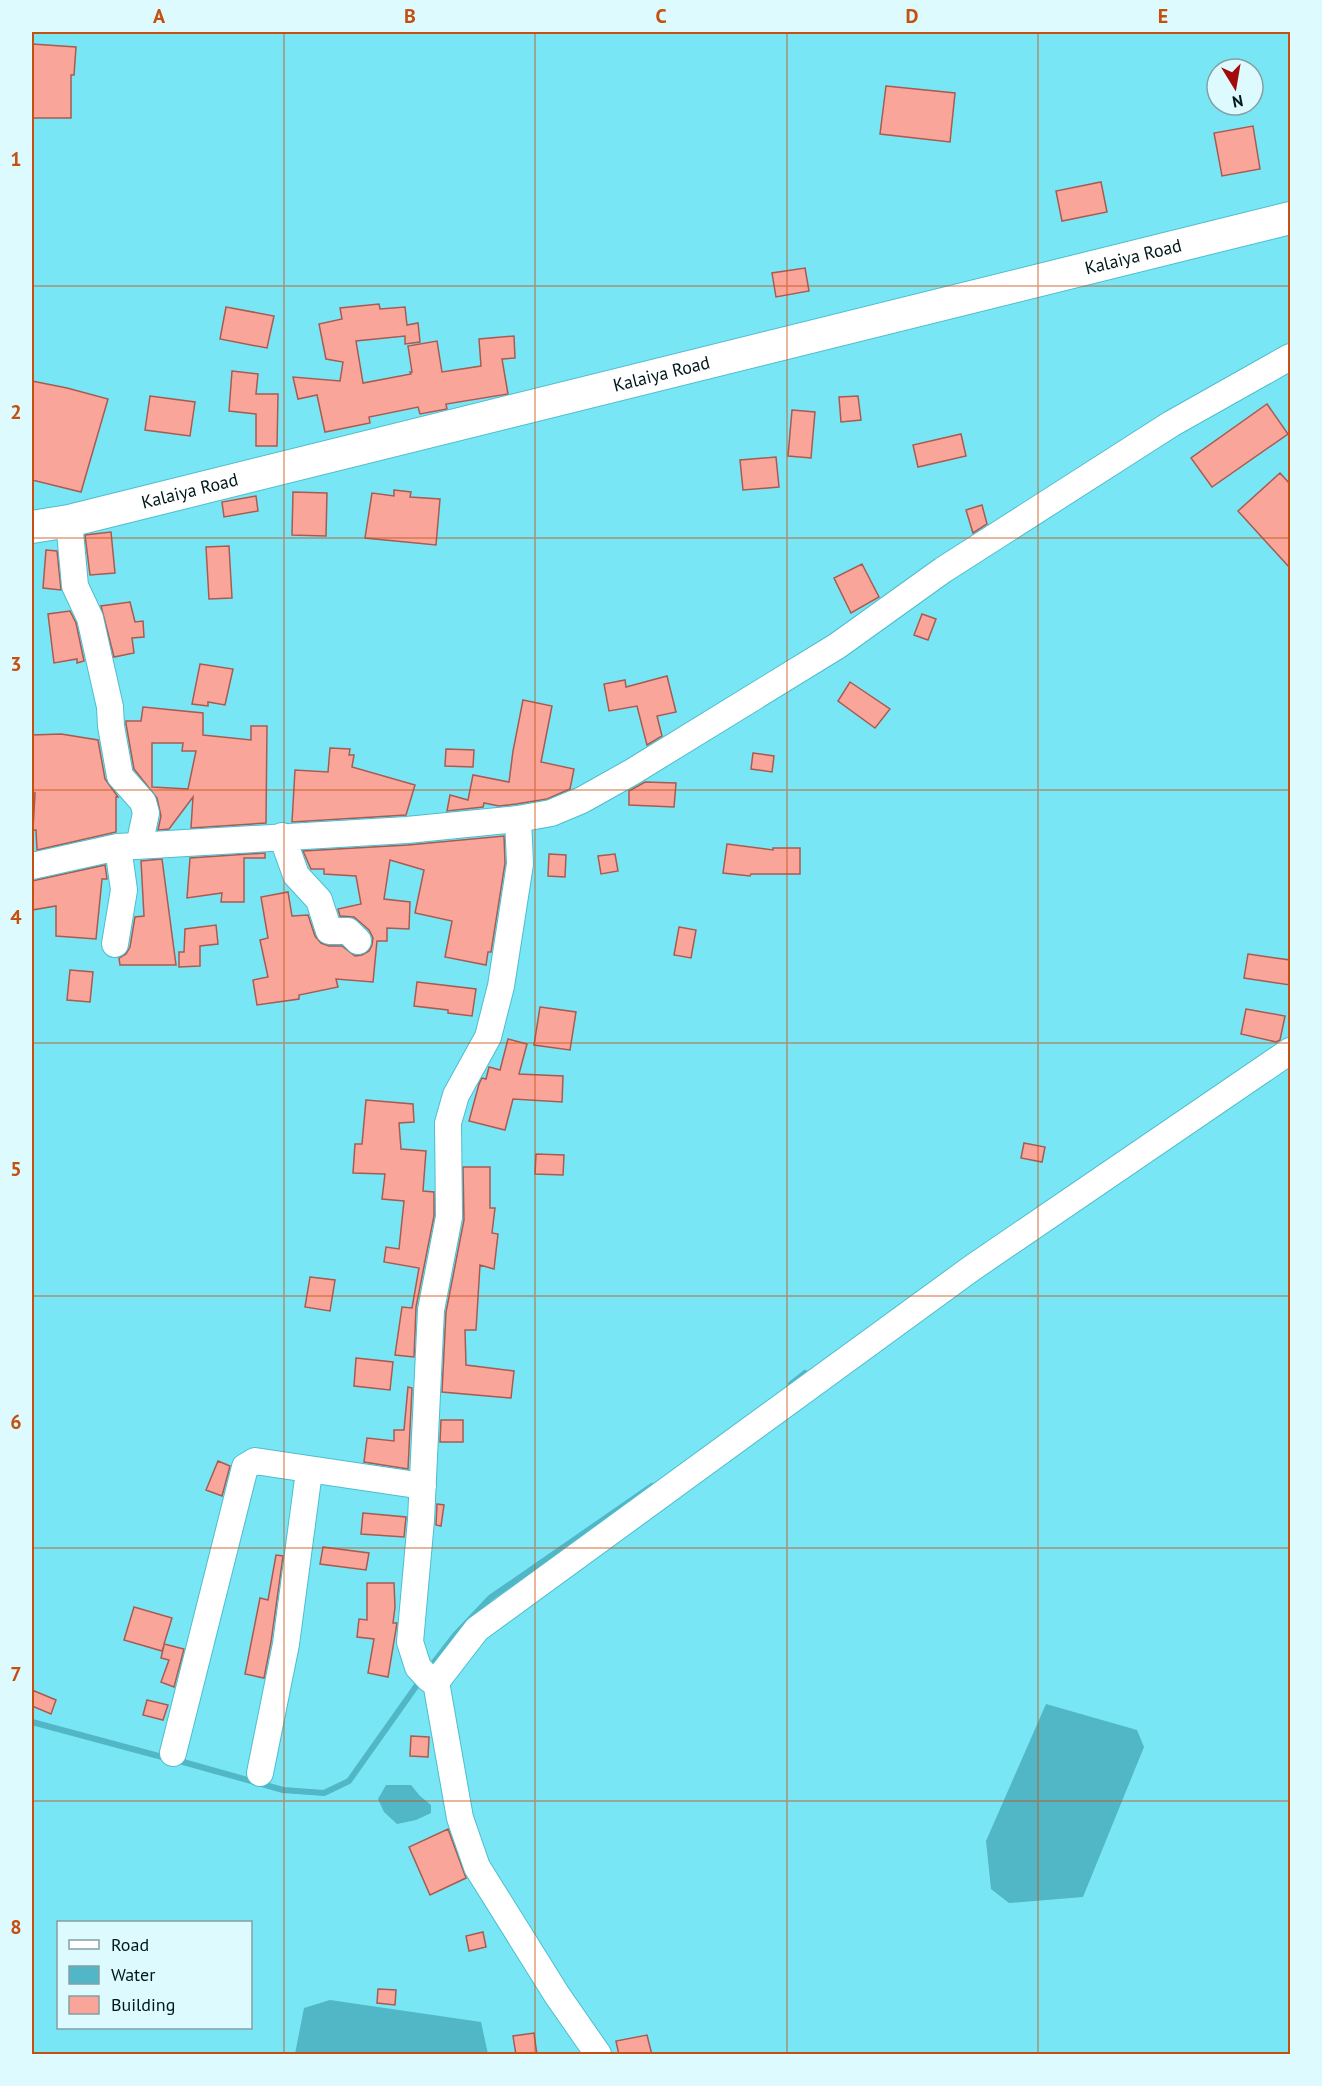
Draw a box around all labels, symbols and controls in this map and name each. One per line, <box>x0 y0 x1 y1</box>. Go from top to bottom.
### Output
text: A <box>153 3 166 29</box>
text: B <box>404 3 416 29</box>
text: C <box>655 3 667 29</box>
text: D <box>906 3 919 29</box>
text: E <box>1158 3 1168 29</box>
north arrow <box>1205 57 1265 117</box>
text: N <box>1231 91 1245 113</box>
text: 1 <box>10 146 22 172</box>
street label: Kalaiya Road <box>1082 233 1184 279</box>
street label: Kalaiya Road <box>611 350 712 397</box>
text: 2 <box>10 399 22 425</box>
street label: Kalaiya Road <box>139 467 240 514</box>
text: 3 <box>10 651 22 677</box>
text: 4 <box>10 904 22 930</box>
text: 5 <box>10 1156 22 1182</box>
text: 6 <box>10 1409 22 1435</box>
text: 7 <box>10 1661 22 1687</box>
text: 8 <box>10 1914 22 1940</box>
legend <box>57 1921 252 2029</box>
text: Road <box>111 1933 149 1956</box>
text: Water <box>111 1963 155 1986</box>
text: Building <box>111 1993 175 2016</box>

